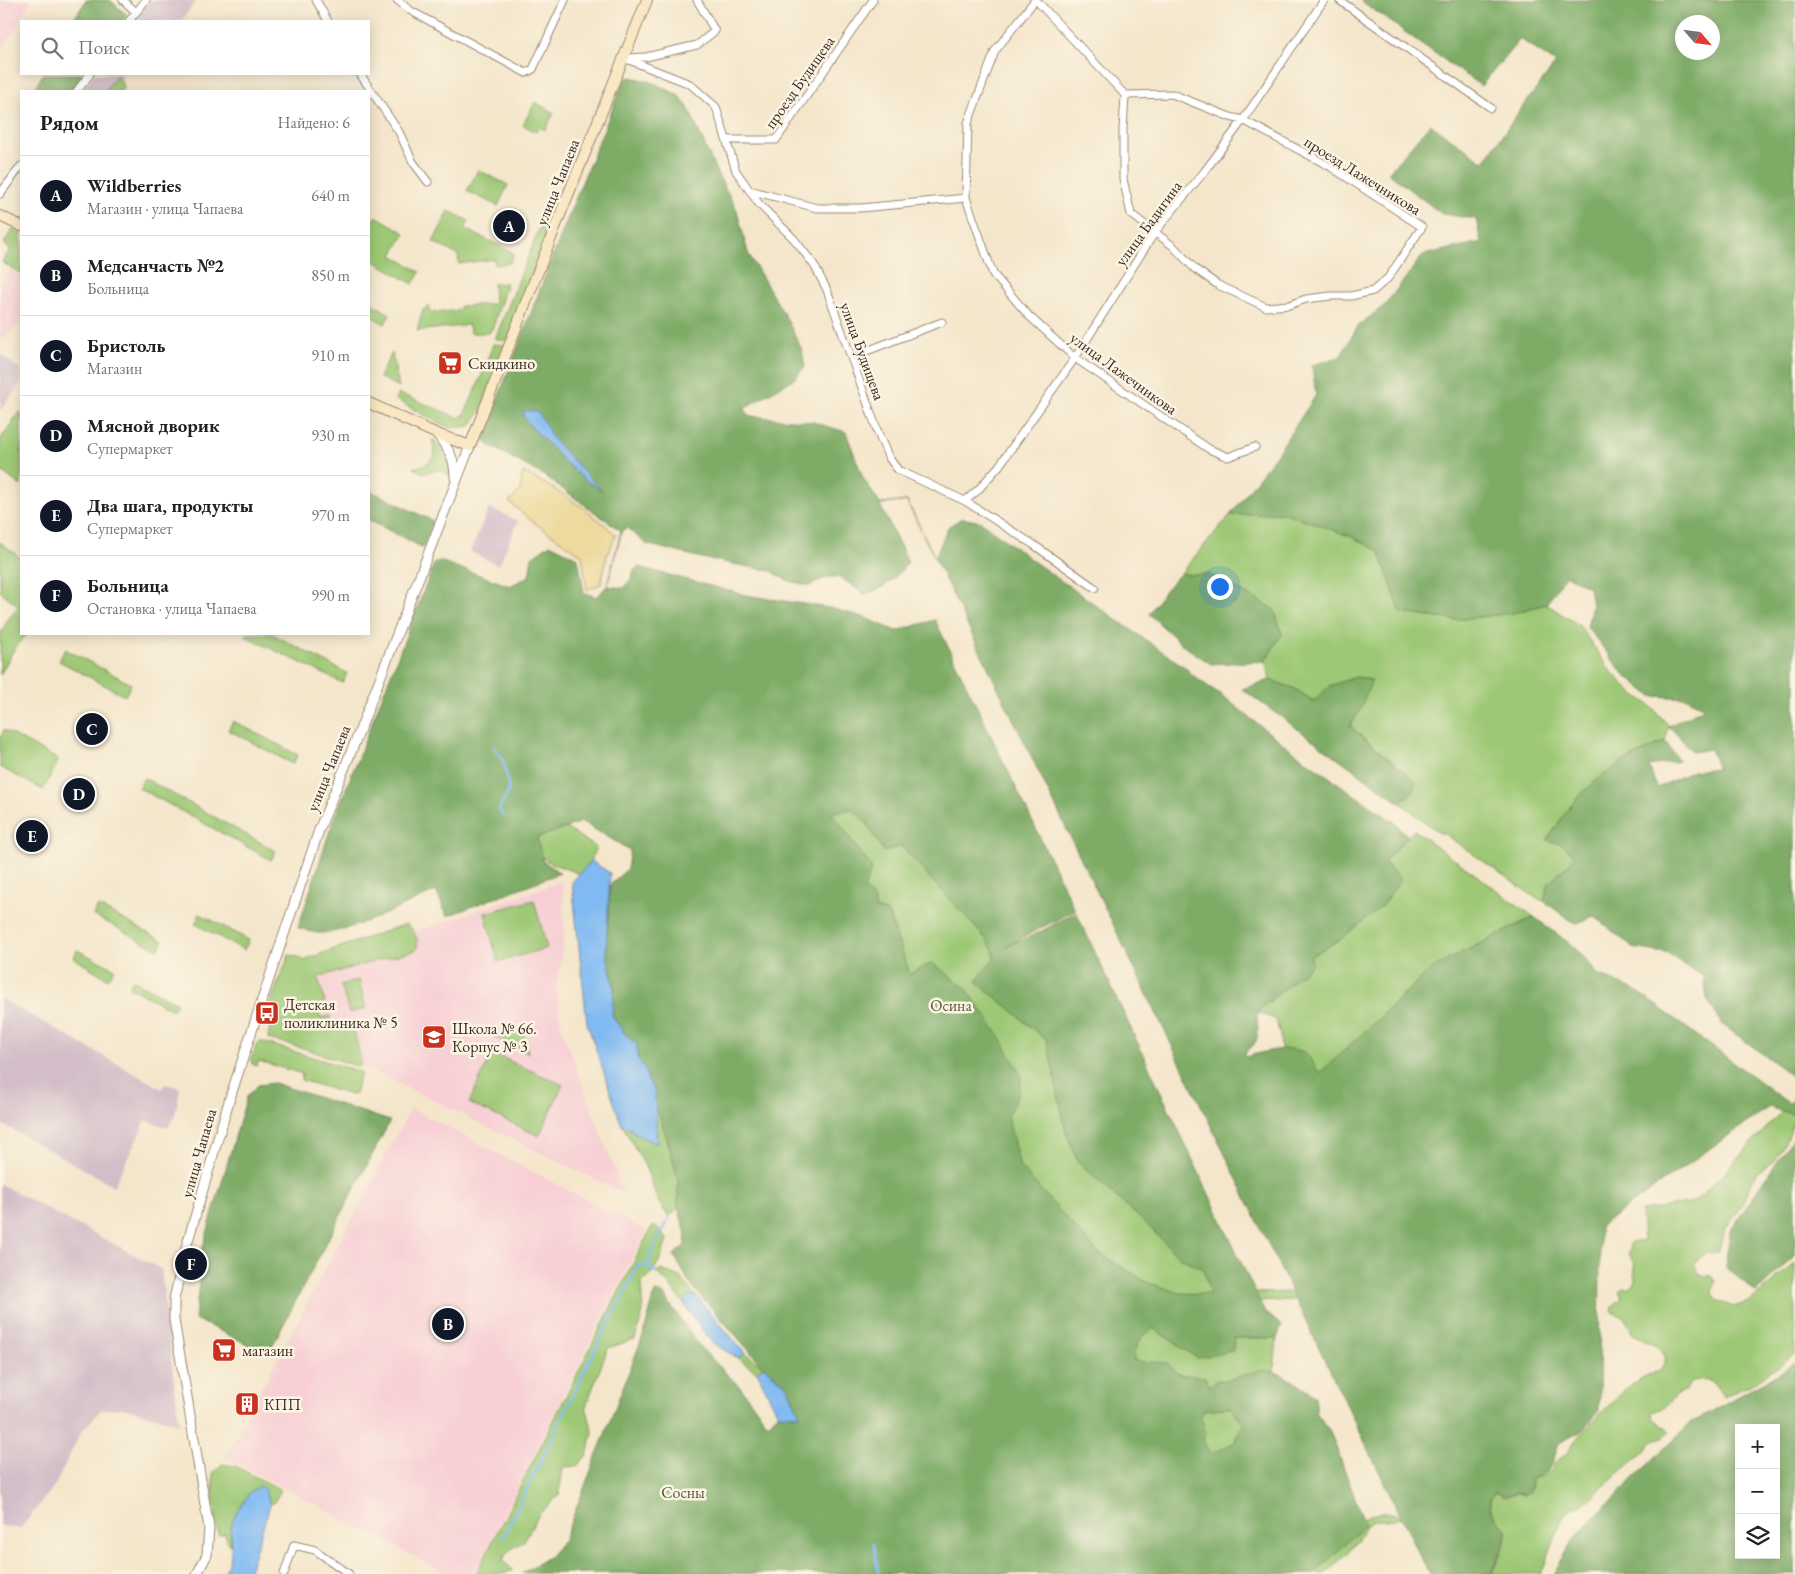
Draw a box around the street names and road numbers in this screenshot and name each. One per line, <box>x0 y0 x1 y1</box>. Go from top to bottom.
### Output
street label: проезд Будищева <box>760 31 840 133</box>
street label: проезд Лажечникова <box>1300 131 1426 220</box>
street label: улица Чапаева <box>531 135 585 229</box>
street label: улица Бадигина <box>1110 176 1187 270</box>
street label: улица Будищева <box>835 299 890 404</box>
street label: улица Лажечникова <box>1066 327 1182 420</box>
street label: улица Чапаева <box>302 721 356 815</box>
street label: улица Чапаева <box>176 1106 221 1200</box>

